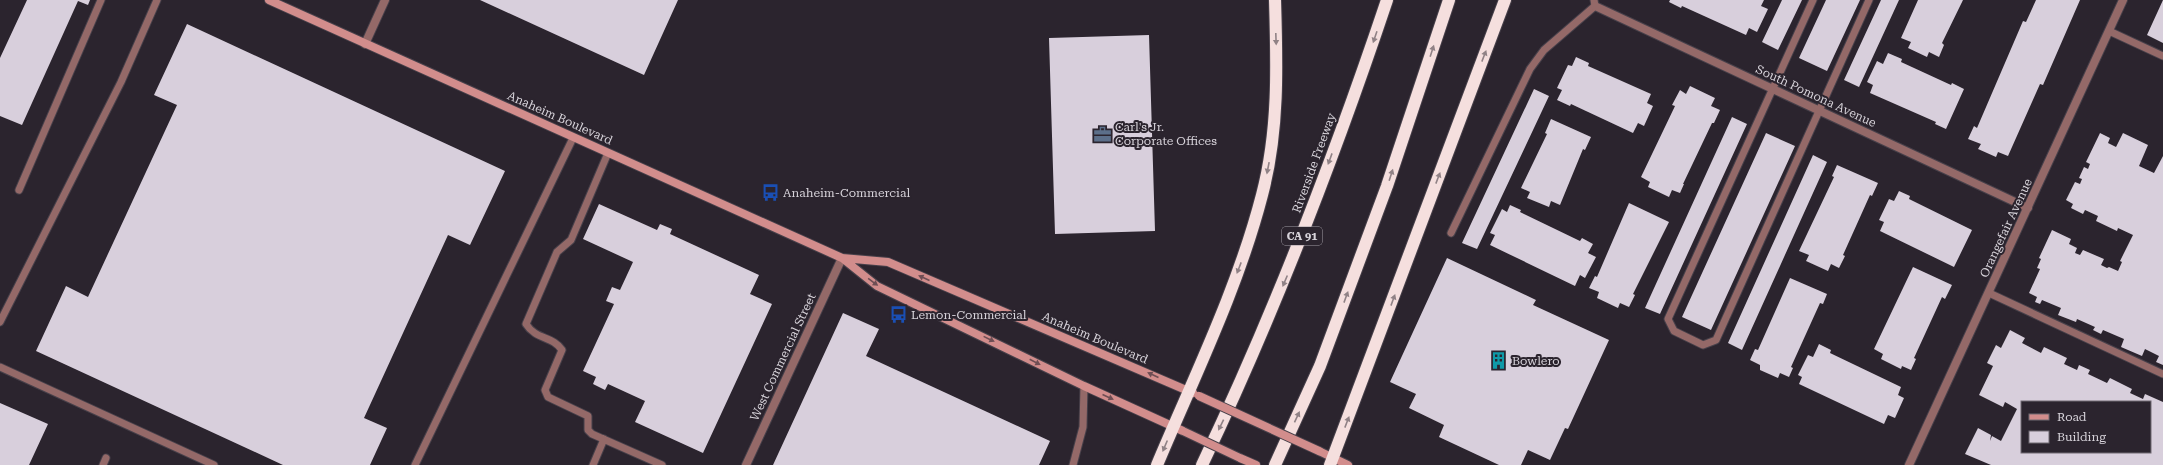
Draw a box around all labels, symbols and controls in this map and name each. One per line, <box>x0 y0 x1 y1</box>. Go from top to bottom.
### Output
one-way arrow <box>1372 31 1378 43</box>
one-way arrow <box>1273 33 1280 45</box>
one-way arrow <box>1429 45 1435 57</box>
one-way arrow <box>1481 50 1487 62</box>
street label: South Pomona Avenue <box>1754 62 1879 130</box>
street label: Anaheim Boulevard <box>505 88 615 148</box>
street label: Riverside Freeway <box>1289 110 1339 215</box>
place label: Carl's Jr. Corporate Offices <box>1115 120 1217 148</box>
office icon: Carl's Jr. Corporate Offices <box>1092 124 1112 144</box>
one-way arrow <box>1327 153 1333 165</box>
one-way arrow <box>1264 162 1270 174</box>
one-way arrow <box>1388 168 1394 180</box>
one-way arrow <box>1435 172 1441 184</box>
street label: Orangefair Avenue <box>1977 176 2035 280</box>
bus stop icon: Anaheim-Commercial <box>760 183 780 203</box>
place label: Anaheim-Commercial <box>783 186 910 200</box>
road number: CA 91 <box>1282 227 1322 245</box>
one-way arrow <box>1235 262 1241 274</box>
one-way arrow <box>917 275 929 281</box>
one-way arrow <box>1281 275 1287 287</box>
one-way arrow <box>867 278 878 286</box>
one-way arrow <box>1343 290 1349 302</box>
street label: West Commercial Street <box>747 291 819 423</box>
one-way arrow <box>1390 294 1396 306</box>
bus stop icon: Lemon-Commercial <box>888 305 908 325</box>
place label: Lemon-Commercial <box>911 308 1027 322</box>
street label: Anaheim Boulevard <box>1040 309 1150 367</box>
one-way arrow <box>983 336 995 342</box>
building icon: Bowlero <box>1489 351 1509 371</box>
place label: Bowlero <box>1512 354 1560 368</box>
one-way arrow <box>1029 359 1041 365</box>
one-way arrow <box>1147 372 1158 378</box>
one-way arrow <box>1102 394 1113 400</box>
legend <box>2021 401 2151 453</box>
text: Road <box>2057 410 2087 424</box>
one-way arrow <box>1294 411 1300 423</box>
one-way arrow <box>1345 415 1351 427</box>
one-way arrow <box>1218 420 1224 431</box>
text: Building <box>2057 430 2106 444</box>
one-way arrow <box>1162 440 1168 451</box>

